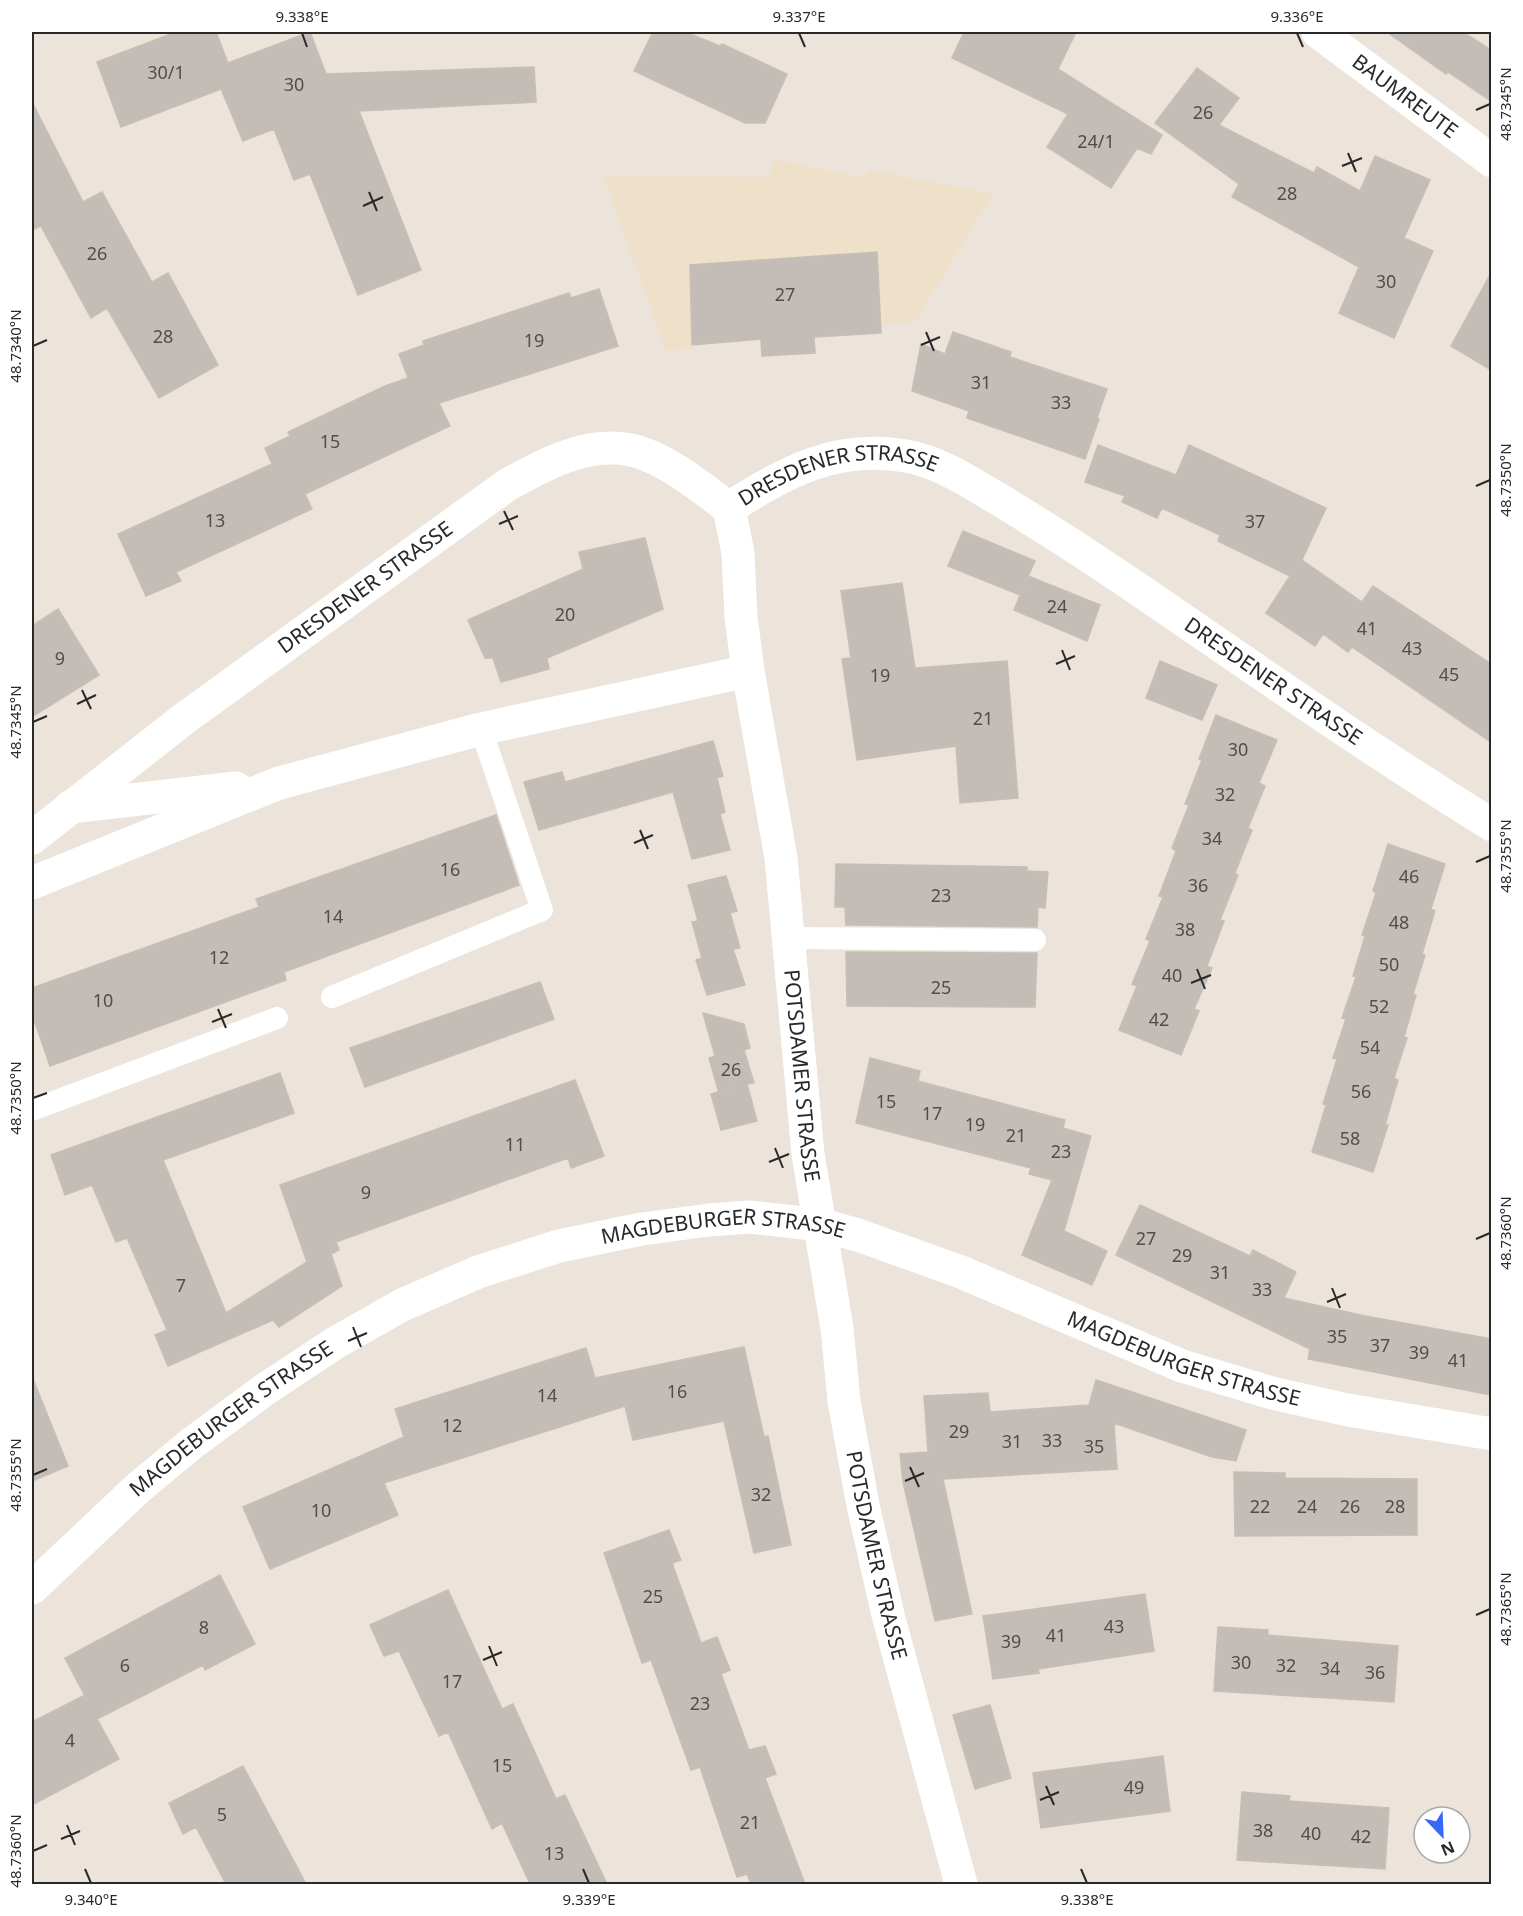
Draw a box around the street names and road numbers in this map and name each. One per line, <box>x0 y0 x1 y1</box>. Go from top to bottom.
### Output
street label: BAUMREUTE <box>1347 47 1464 144</box>
street label: DRESDENER STRASSE <box>732 438 943 512</box>
street label: DRESDENER STRASSE <box>272 514 458 659</box>
street label: DRESDENER STRASSE <box>1179 610 1368 751</box>
street label: POTSDAMER STRASSE <box>778 968 827 1184</box>
street label: MAGDEBURGER STRASSE <box>598 1201 849 1250</box>
street label: MAGDEBURGER STRASSE <box>1063 1304 1304 1412</box>
street label: MAGDEBURGER STRASSE <box>123 1333 338 1502</box>
street label: POTSDAMER STRASSE <box>840 1448 915 1663</box>

